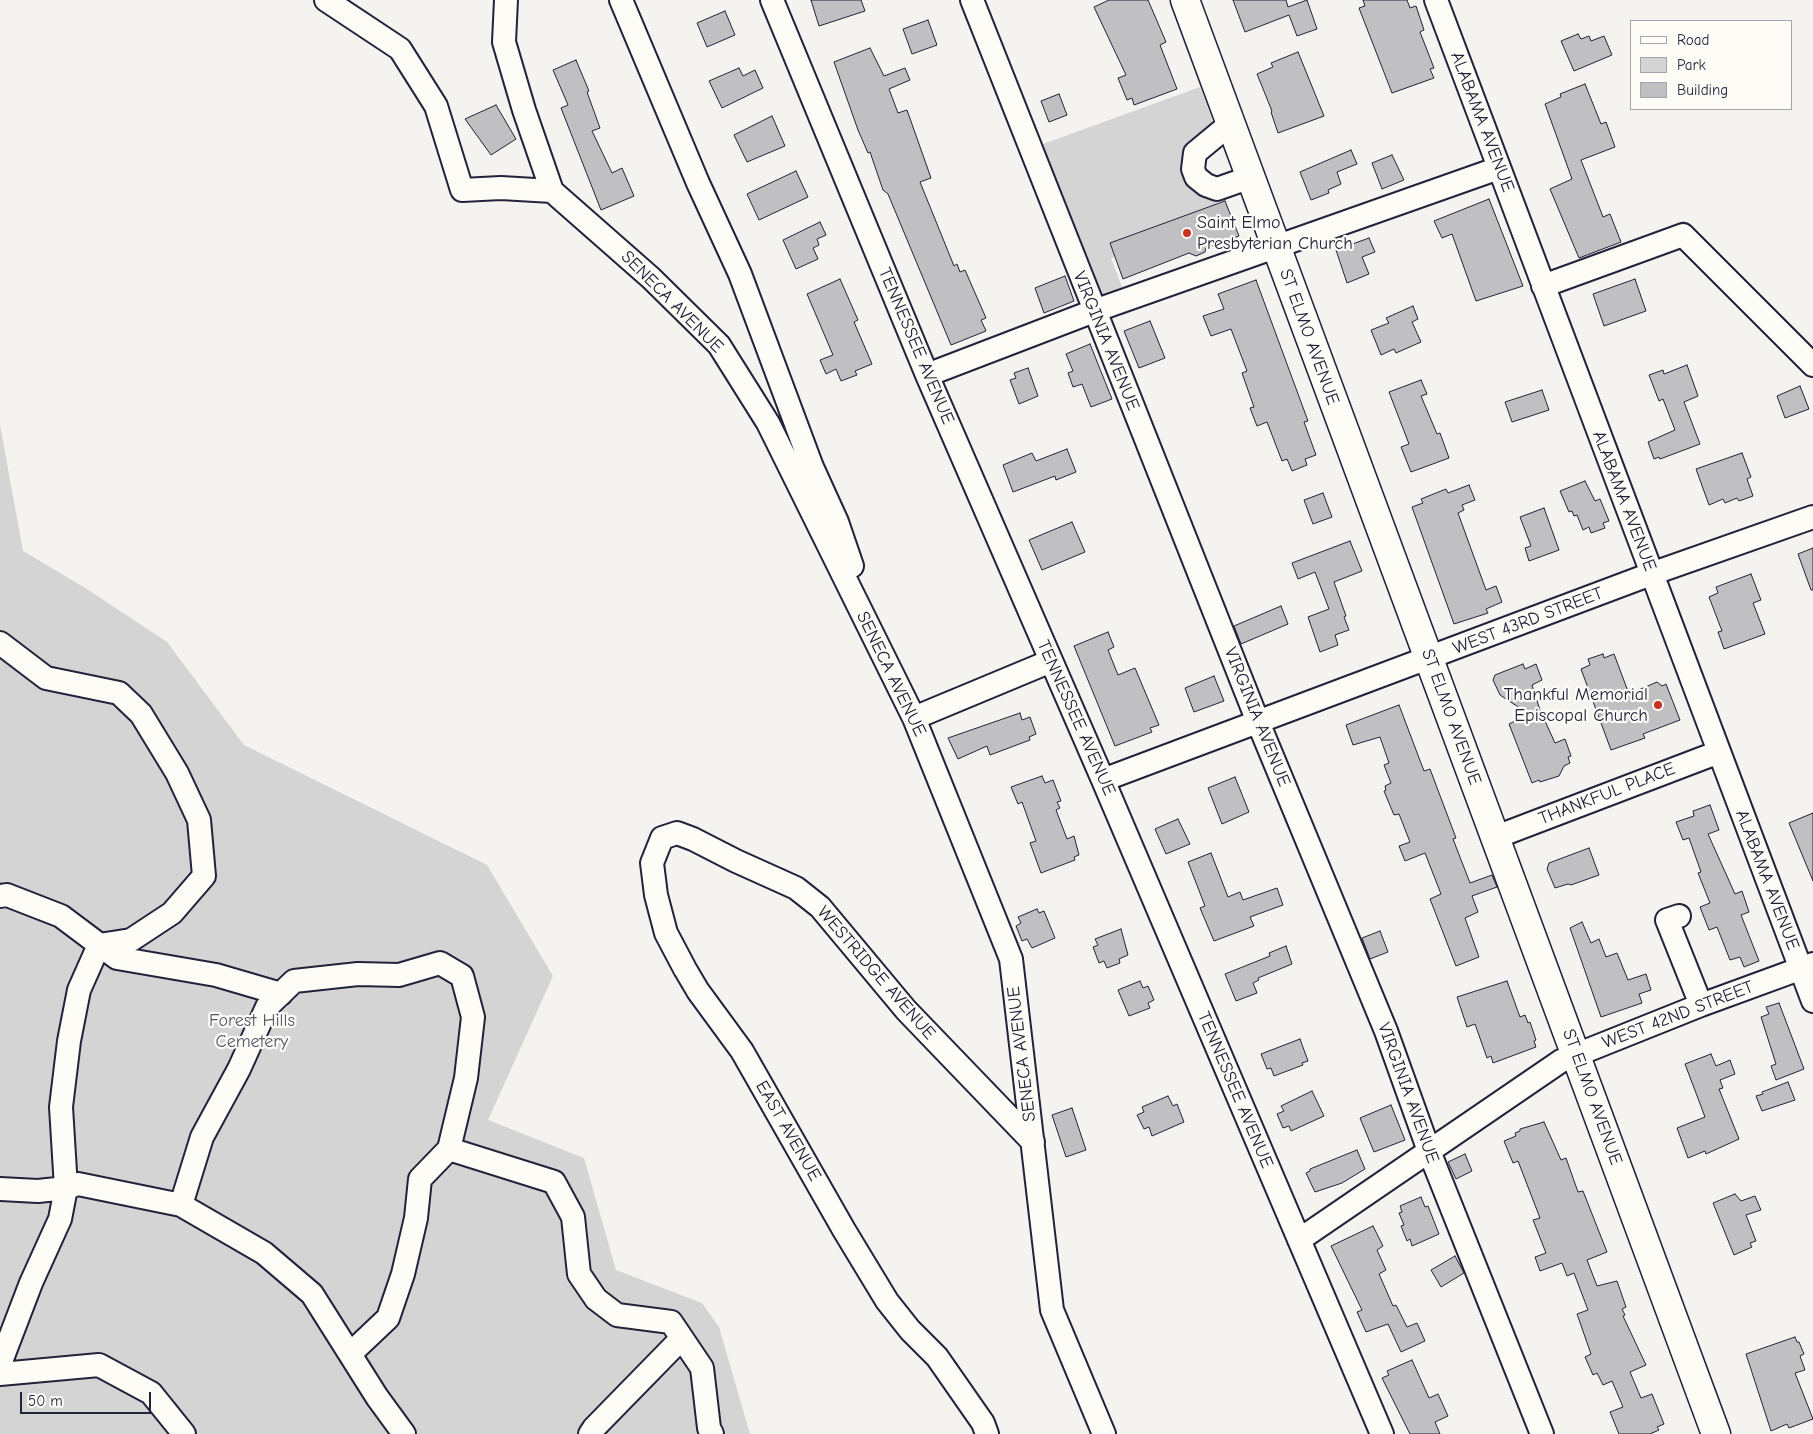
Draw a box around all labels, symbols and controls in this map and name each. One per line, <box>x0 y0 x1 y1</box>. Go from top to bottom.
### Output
legend <box>1630 20 1793 110</box>
text: Road <box>1677 31 1709 49</box>
street label: ALABAMA AVENUE <box>1445 49 1519 195</box>
text: Park <box>1677 56 1706 74</box>
text: Building <box>1677 81 1728 99</box>
place label: Saint Elmo Presbyterian Church <box>1197 212 1353 254</box>
marker: Saint Elmo Presbyterian Church <box>1181 227 1193 239</box>
street label: SENECA AVENUE <box>616 246 728 358</box>
street label: TENNESSEE AVENUE <box>873 265 959 427</box>
street label: ST ELMO AVENUE <box>1274 266 1344 408</box>
street label: VIRGINIA AVENUE <box>1068 268 1144 414</box>
street label: ALABAMA AVENUE <box>1587 428 1661 574</box>
street label: WEST 43RD STREET <box>1450 582 1606 660</box>
street label: SENECA AVENUE <box>851 608 931 740</box>
street label: TENNESSEE AVENUE <box>1032 637 1120 799</box>
street label: VIRGINIA AVENUE <box>1219 644 1295 790</box>
street label: ST ELMO AVENUE <box>1416 646 1486 788</box>
place label: Thankful Memorial Episcopal Church <box>1504 684 1648 726</box>
marker: Thankful Memorial Episcopal Church <box>1652 699 1664 711</box>
street label: THANKFUL PLACE <box>1536 758 1678 830</box>
street label: ALABAMA AVENUE <box>1730 807 1804 953</box>
street label: WESTRIDGE AVENUE <box>812 902 940 1044</box>
street label: WEST 42ND STREET <box>1599 976 1757 1054</box>
street label: SENECA AVENUE <box>1003 985 1041 1123</box>
street label: TENNESSEE AVENUE <box>1192 1009 1278 1171</box>
park label: Forest Hills Cemetery <box>209 1010 295 1052</box>
street label: VIRGINIA AVENUE <box>1373 1020 1443 1166</box>
street label: ST ELMO AVENUE <box>1557 1026 1627 1168</box>
street label: EAST AVENUE <box>751 1077 825 1185</box>
scale bar <box>22 1382 154 1414</box>
text: 50 m <box>28 1392 63 1410</box>

